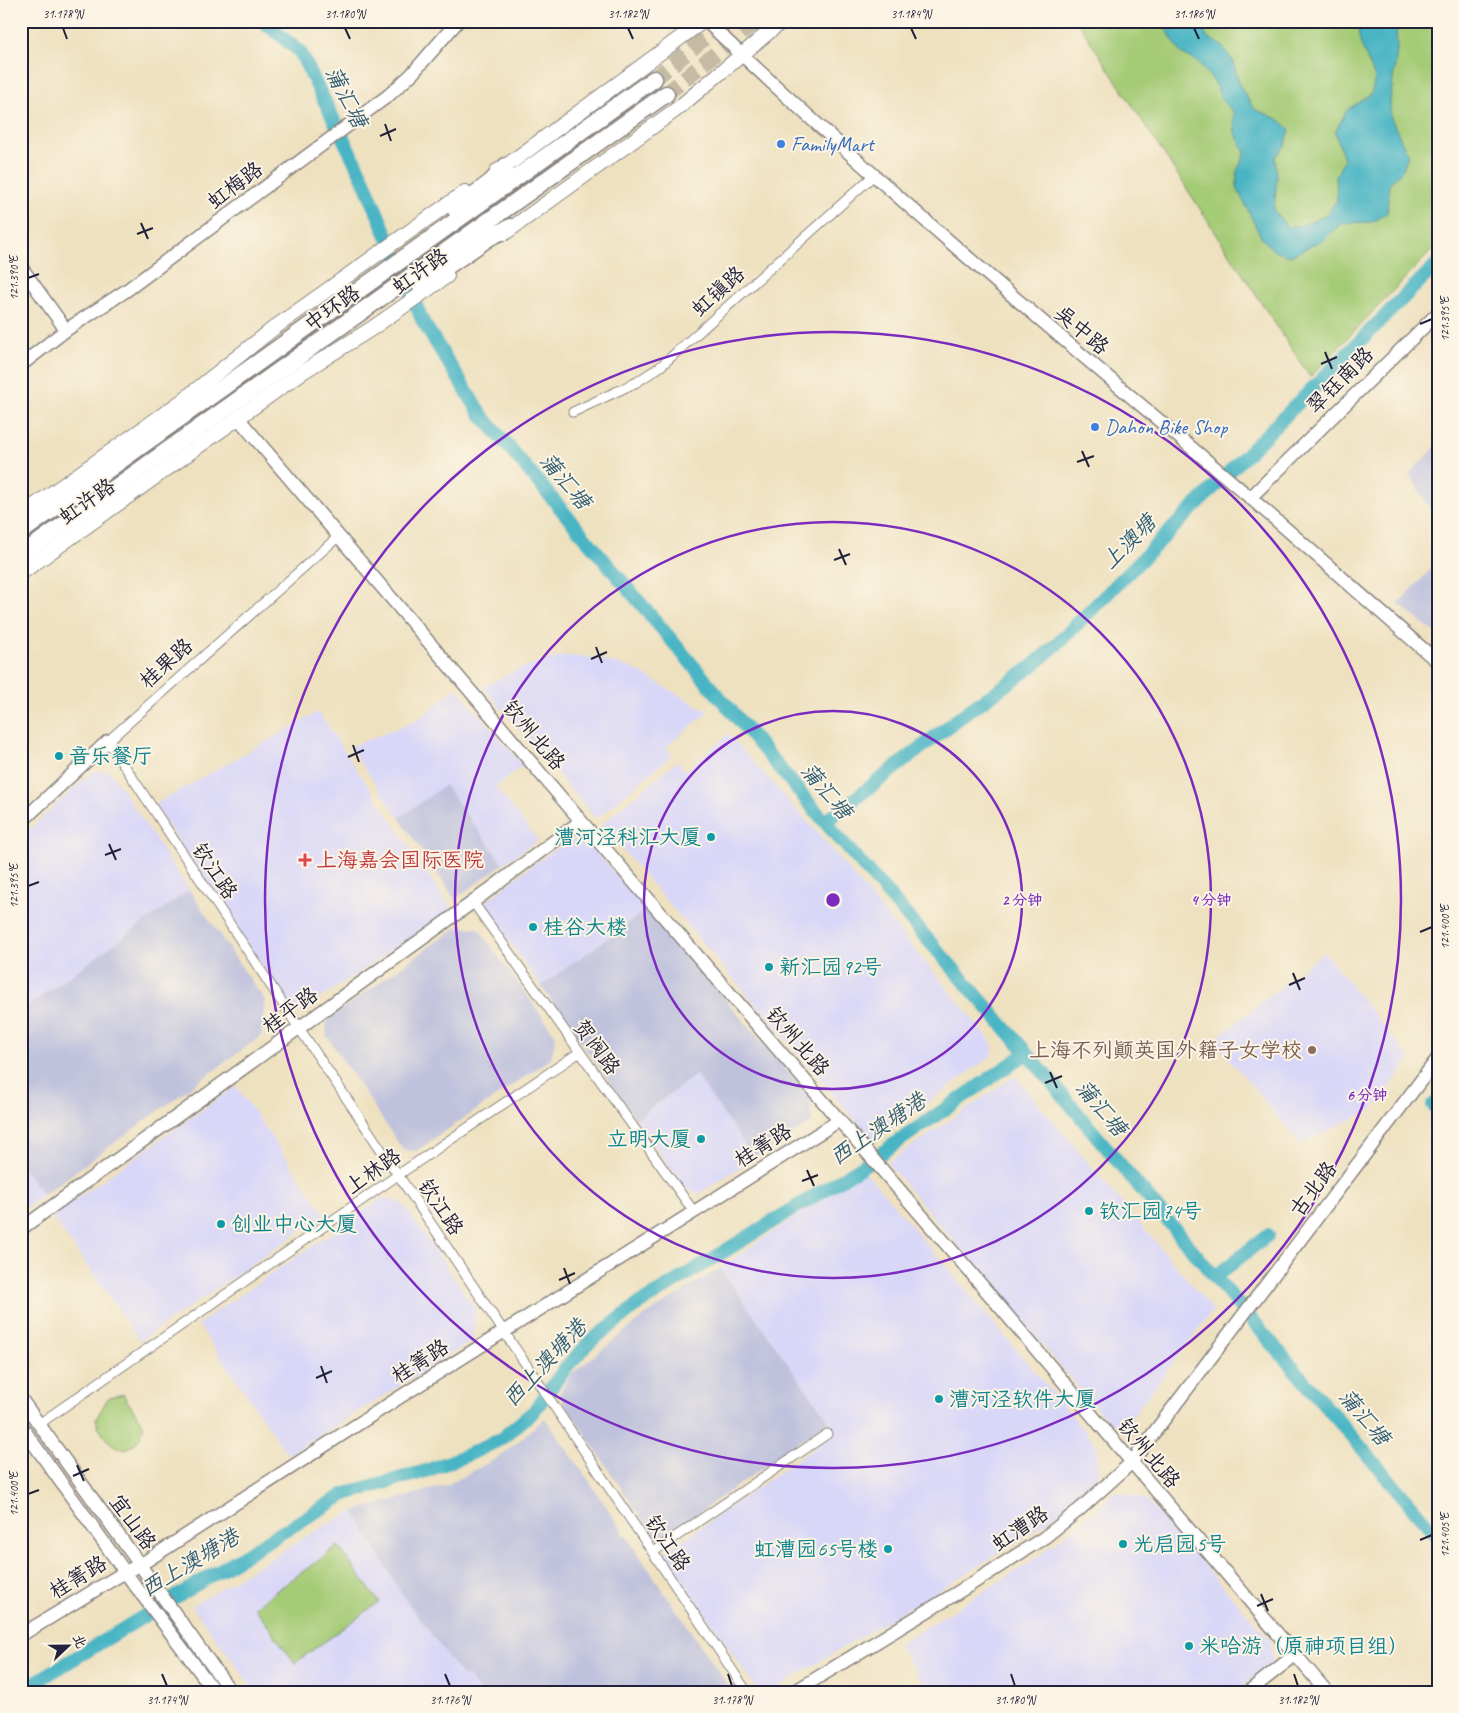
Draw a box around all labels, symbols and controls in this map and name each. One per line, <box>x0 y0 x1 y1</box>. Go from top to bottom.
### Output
text: 31.178°N <box>43 6 85 22</box>
text: 31.180°N <box>325 6 367 22</box>
text: 31.182°N <box>608 6 650 22</box>
text: 31.184°N <box>891 6 933 22</box>
text: 31.186°N <box>1174 6 1216 22</box>
water label: 蒲汇塘 <box>319 61 374 135</box>
place label: FamilyMart <box>791 131 876 157</box>
marker: FamilyMart <box>775 138 787 150</box>
street label: 虹梅路 <box>202 156 268 214</box>
street label: 虹许路 <box>387 242 453 300</box>
text: 121.390°E <box>6 254 22 300</box>
street label: 虹镇路 <box>686 260 750 322</box>
street label: 中环路 <box>299 279 365 337</box>
text: 121.395°E <box>1437 295 1453 341</box>
street label: 吴中路 <box>1050 300 1114 360</box>
street label: 翠钰南路 <box>1301 341 1379 419</box>
place label: Dahon Bike Shop <box>1105 414 1228 440</box>
marker: Dahon Bike Shop <box>1089 421 1101 433</box>
water label: 蒲汇塘 <box>533 447 598 517</box>
street label: 虹许路 <box>54 472 120 530</box>
water label: 上澳塘 <box>1096 507 1164 575</box>
street label: 桂果路 <box>134 632 198 694</box>
street label: 钦州北路 <box>497 694 571 776</box>
place label: 音乐餐厅 <box>69 743 153 769</box>
marker: 音乐餐厅 <box>53 750 65 762</box>
water label: 蒲汇塘 <box>794 757 859 827</box>
place label: 漕河泾科汇大厦 <box>554 824 701 850</box>
marker: 漕河泾科汇大厦 <box>705 831 717 843</box>
street label: 钦江路 <box>187 838 243 904</box>
place label: 上海嘉会国际医院 <box>316 847 484 873</box>
marker: 上海嘉会国际医院 <box>298 853 312 867</box>
text: 121.395°E <box>6 862 22 908</box>
centre of rings <box>824 891 842 909</box>
text: 2 分钟 <box>1002 891 1042 910</box>
text: 4 分钟 <box>1191 891 1231 910</box>
text: 121.400°E <box>1437 903 1453 949</box>
place label: 桂谷大楼 <box>543 914 627 940</box>
marker: 桂谷大楼 <box>527 921 539 933</box>
place label: 新汇园92号 <box>779 954 882 980</box>
marker: 新汇园92号 <box>763 961 775 973</box>
street label: 桂平路 <box>257 981 323 1039</box>
street label: 钦州北路 <box>761 1001 835 1081</box>
street label: 贺阀路 <box>568 1014 626 1080</box>
place label: 上海不列颠英国外籍子女学校 <box>1029 1037 1302 1063</box>
marker: 上海不列颠英国外籍子女学校 <box>1306 1044 1318 1056</box>
water label: 蒲汇塘 <box>1069 1074 1134 1144</box>
water label: 西上澳塘港 <box>825 1086 933 1171</box>
text: 6 分钟 <box>1347 1086 1387 1105</box>
street label: 桂箐路 <box>729 1117 797 1173</box>
place label: 立明大厦 <box>607 1126 691 1152</box>
marker: 立明大厦 <box>695 1133 707 1145</box>
street label: 上林路 <box>340 1142 406 1200</box>
street label: 古北路 <box>1284 1156 1342 1222</box>
street label: 钦江路 <box>413 1174 469 1240</box>
place label: 钦汇园74号 <box>1099 1198 1202 1224</box>
marker: 钦汇园74号 <box>1083 1205 1095 1217</box>
place label: 创业中心大厦 <box>231 1211 357 1237</box>
marker: 创业中心大厦 <box>215 1218 227 1230</box>
water label: 西上澳塘港 <box>497 1312 594 1413</box>
street label: 桂箐路 <box>386 1333 454 1389</box>
water label: 蒲汇塘 <box>1332 1383 1397 1453</box>
place label: 漕河泾软件大厦 <box>949 1386 1096 1412</box>
marker: 漕河泾软件大厦 <box>933 1393 945 1405</box>
street label: 钦州北路 <box>1112 1412 1186 1494</box>
text: 121.400°E <box>6 1470 22 1516</box>
street label: 宜山路 <box>104 1489 162 1555</box>
street label: 虹漕路 <box>987 1500 1053 1556</box>
street label: 钦江路 <box>640 1510 696 1576</box>
text: 121.405°E <box>1437 1511 1453 1557</box>
water label: 西上澳塘港 <box>136 1522 246 1603</box>
place label: 光启园5号 <box>1133 1531 1226 1557</box>
place label: 虹漕园65号楼 <box>754 1536 878 1562</box>
marker: 光启园5号 <box>1117 1538 1129 1550</box>
marker: 虹漕园65号楼 <box>882 1543 894 1555</box>
street label: 桂箐路 <box>44 1550 112 1604</box>
north arrow <box>42 1620 92 1670</box>
text: 北 <box>69 1632 90 1651</box>
place label: 米哈游（原神项目组） <box>1199 1633 1409 1659</box>
marker: 米哈游（原神项目组） <box>1183 1640 1195 1652</box>
text: 31.174°N <box>147 1692 189 1708</box>
text: 31.176°N <box>430 1692 472 1708</box>
text: 31.178°N <box>712 1692 754 1708</box>
text: 31.180°N <box>995 1692 1037 1708</box>
text: 31.182°N <box>1278 1692 1320 1708</box>

